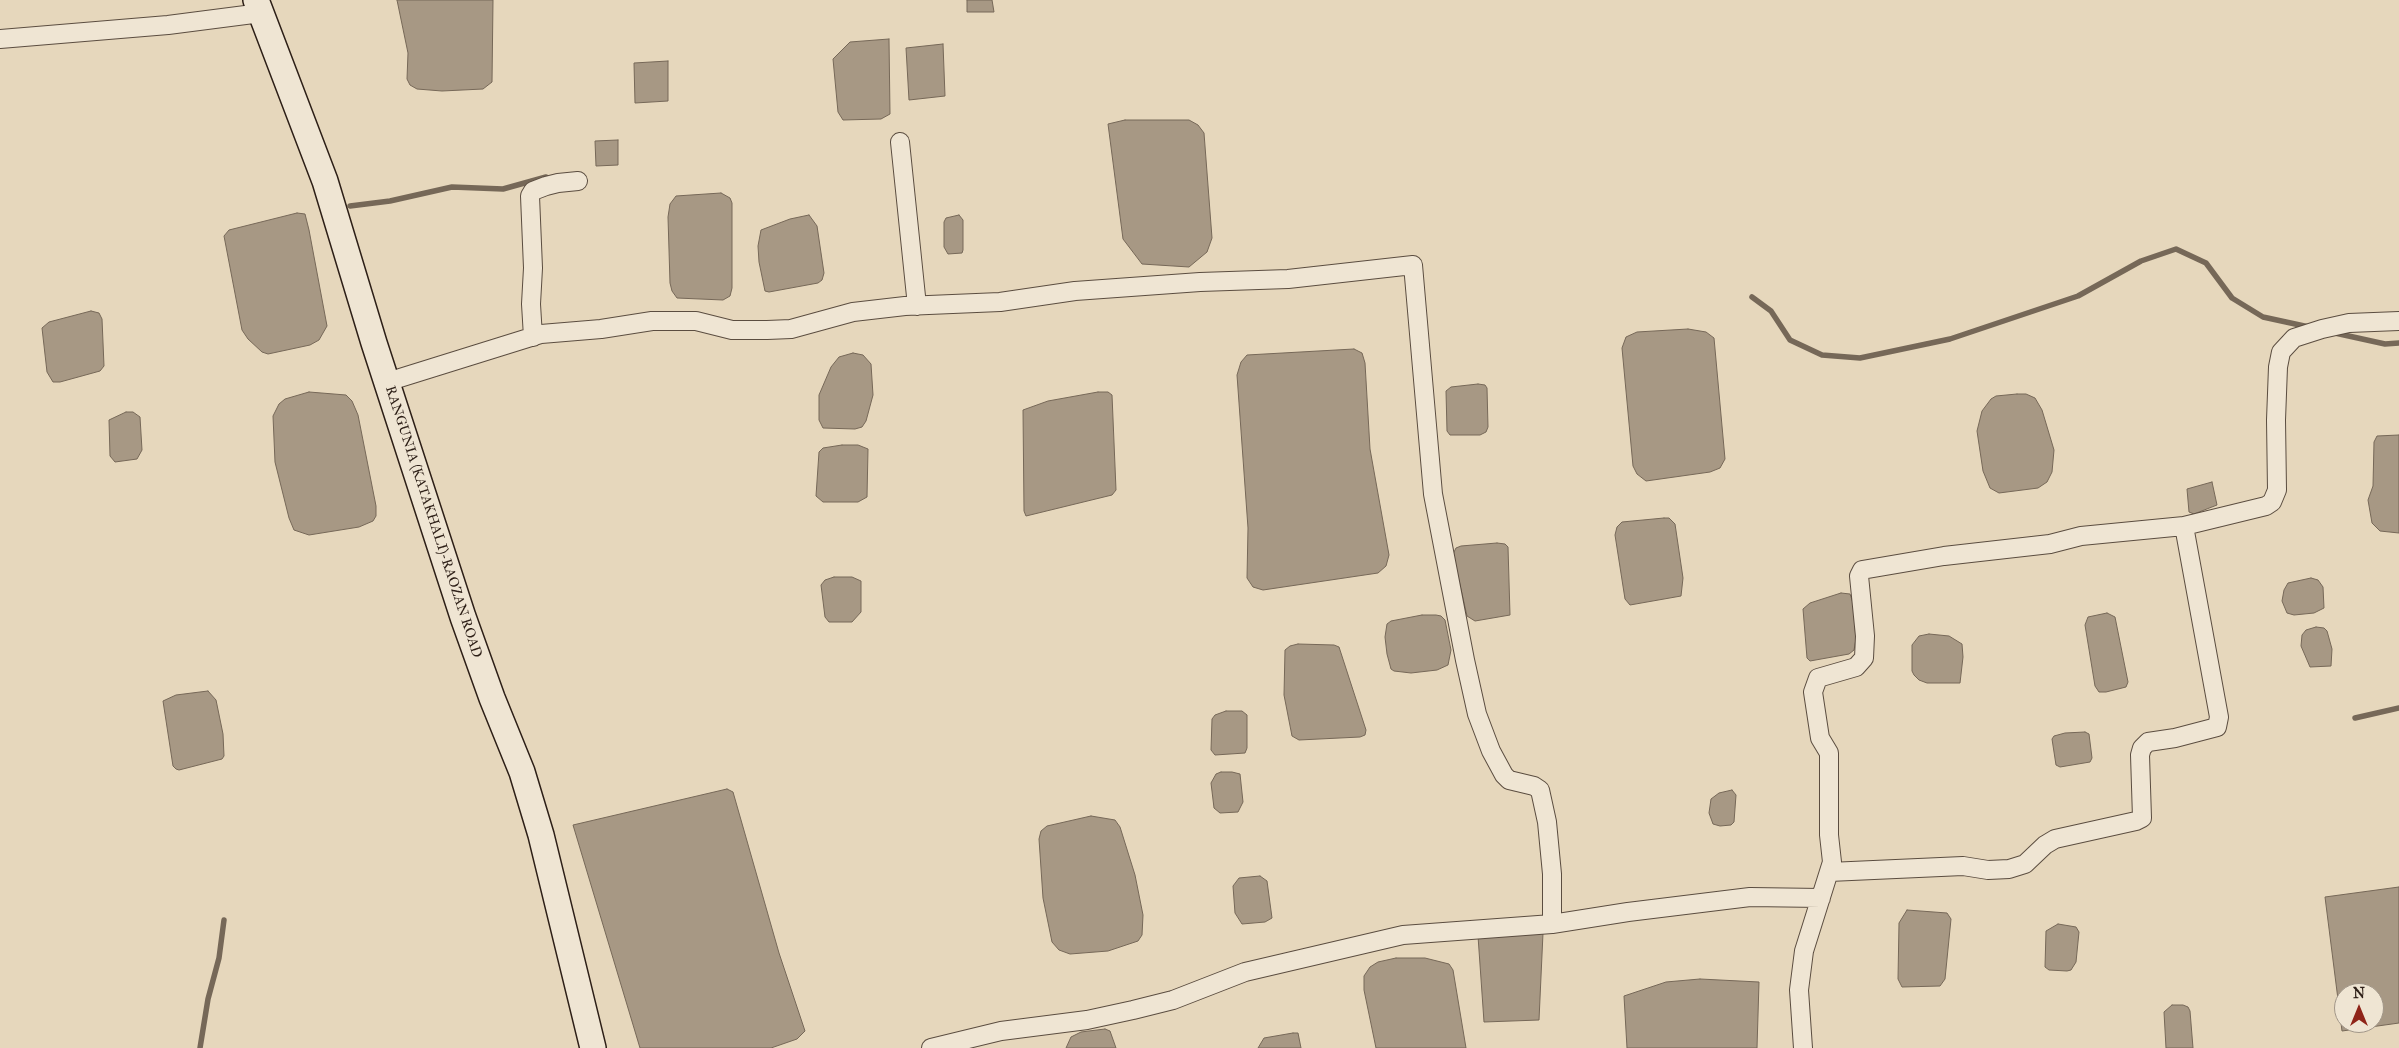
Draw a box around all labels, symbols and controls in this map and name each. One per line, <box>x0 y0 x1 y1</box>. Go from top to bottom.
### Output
street label: RANGUNIA (KATAKHALI)-RAOZAN ROAD <box>381 384 485 660</box>
north arrow <box>2334 983 2384 1033</box>
text: N <box>2353 985 2365 1002</box>

